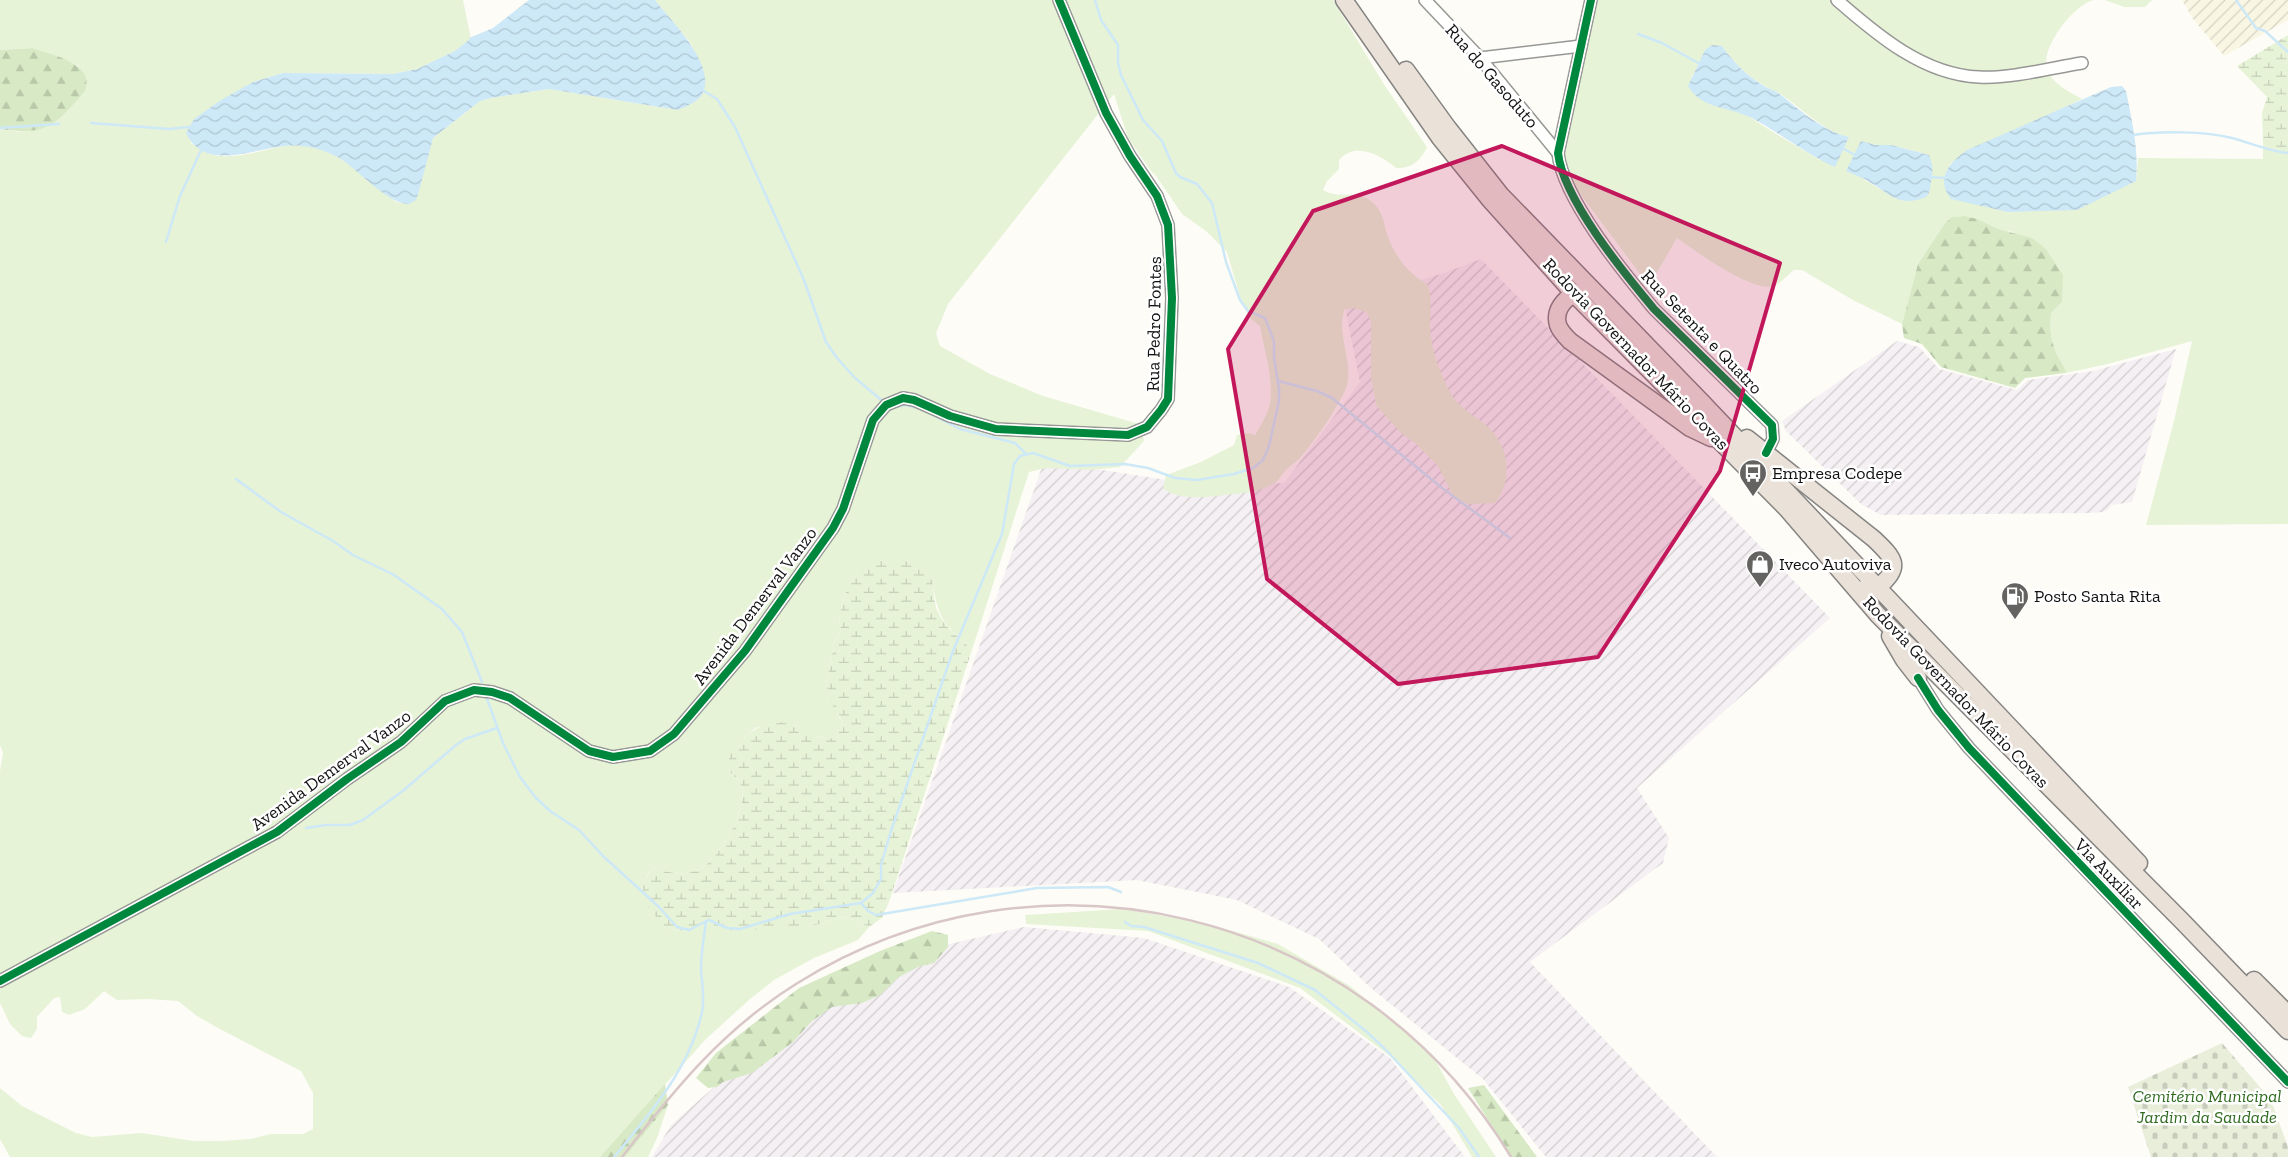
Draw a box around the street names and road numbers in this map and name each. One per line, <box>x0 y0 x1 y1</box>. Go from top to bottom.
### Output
street label: Rua do Gasoduto <box>1441 19 1543 133</box>
street label: Rodovia Governador Mário Covas <box>1538 253 1734 455</box>
street label: Rua Pedro Fontes <box>1142 256 1166 392</box>
street label: Rua Setenta e Quatro <box>1637 265 1767 399</box>
street label: Avenida Demerval Vanzo <box>688 523 822 689</box>
street label: Rodovia Governador Mário Covas <box>1858 591 2054 793</box>
street label: Avenida Demerval Vanzo <box>247 705 415 835</box>
street label: Via Auxiliar <box>2069 833 2148 914</box>

